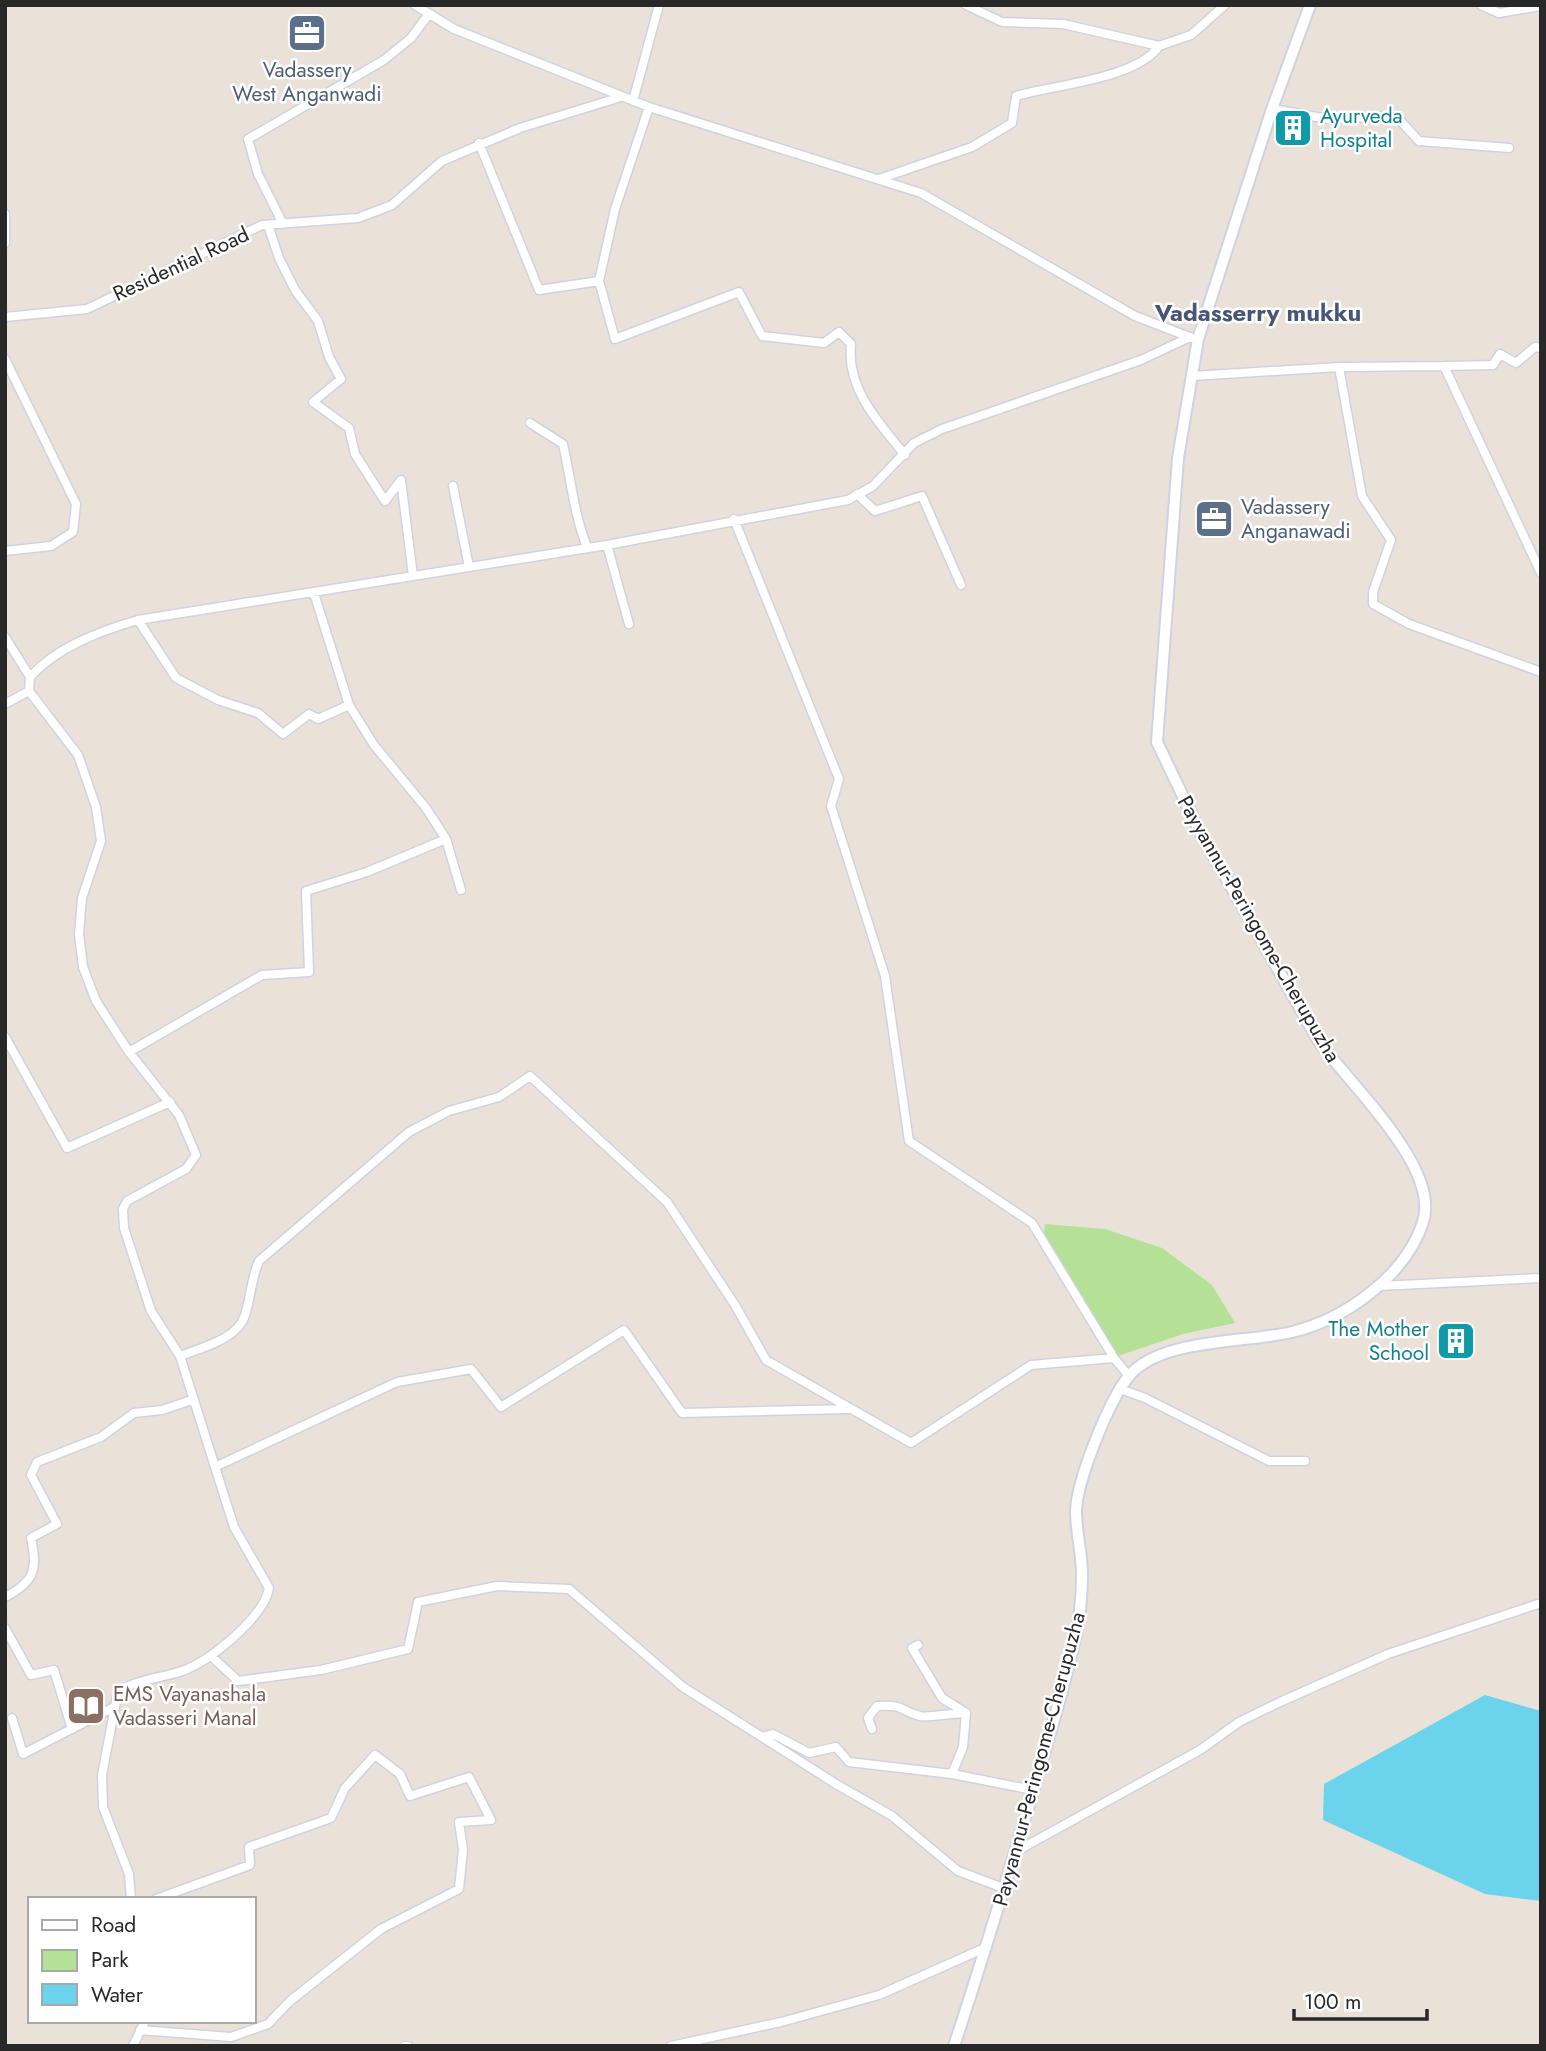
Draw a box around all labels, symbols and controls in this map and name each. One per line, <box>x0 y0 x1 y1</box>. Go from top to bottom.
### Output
office icon: Vadassery West Anganwadi <box>286 12 328 54</box>
place label: Vadassery West Anganwadi <box>232 55 382 109</box>
place label: Ayurveda Hospital <box>1320 101 1403 155</box>
building icon: Ayurveda Hospital <box>1272 107 1314 149</box>
street label: Residential Road <box>108 219 254 309</box>
district label: Vadasserry mukku <box>1154 295 1361 330</box>
place label: Vadassery Anganawadi <box>1241 492 1351 546</box>
office icon: Vadassery Anganawadi <box>1193 498 1235 540</box>
street label: Payyannur-Peringome-Cherupuzha <box>1170 790 1348 1068</box>
place label: The Mother School <box>1329 1314 1430 1368</box>
building icon: The Mother School <box>1435 1320 1477 1362</box>
street label: Payyannur-Peringome-Cherupuzha <box>985 1609 1093 1909</box>
place label: EMS Vayanashala Vadasseri Manal <box>113 1679 266 1733</box>
library icon: EMS Vayanashala Vadasseri Manal <box>65 1685 107 1727</box>
legend <box>28 1897 256 2023</box>
text: Road <box>91 1910 136 1940</box>
text: Park <box>91 1945 129 1975</box>
scale bar <box>1294 1978 1427 2022</box>
text: Water <box>91 1980 144 2010</box>
text: 100 m <box>1304 1987 1361 2017</box>

